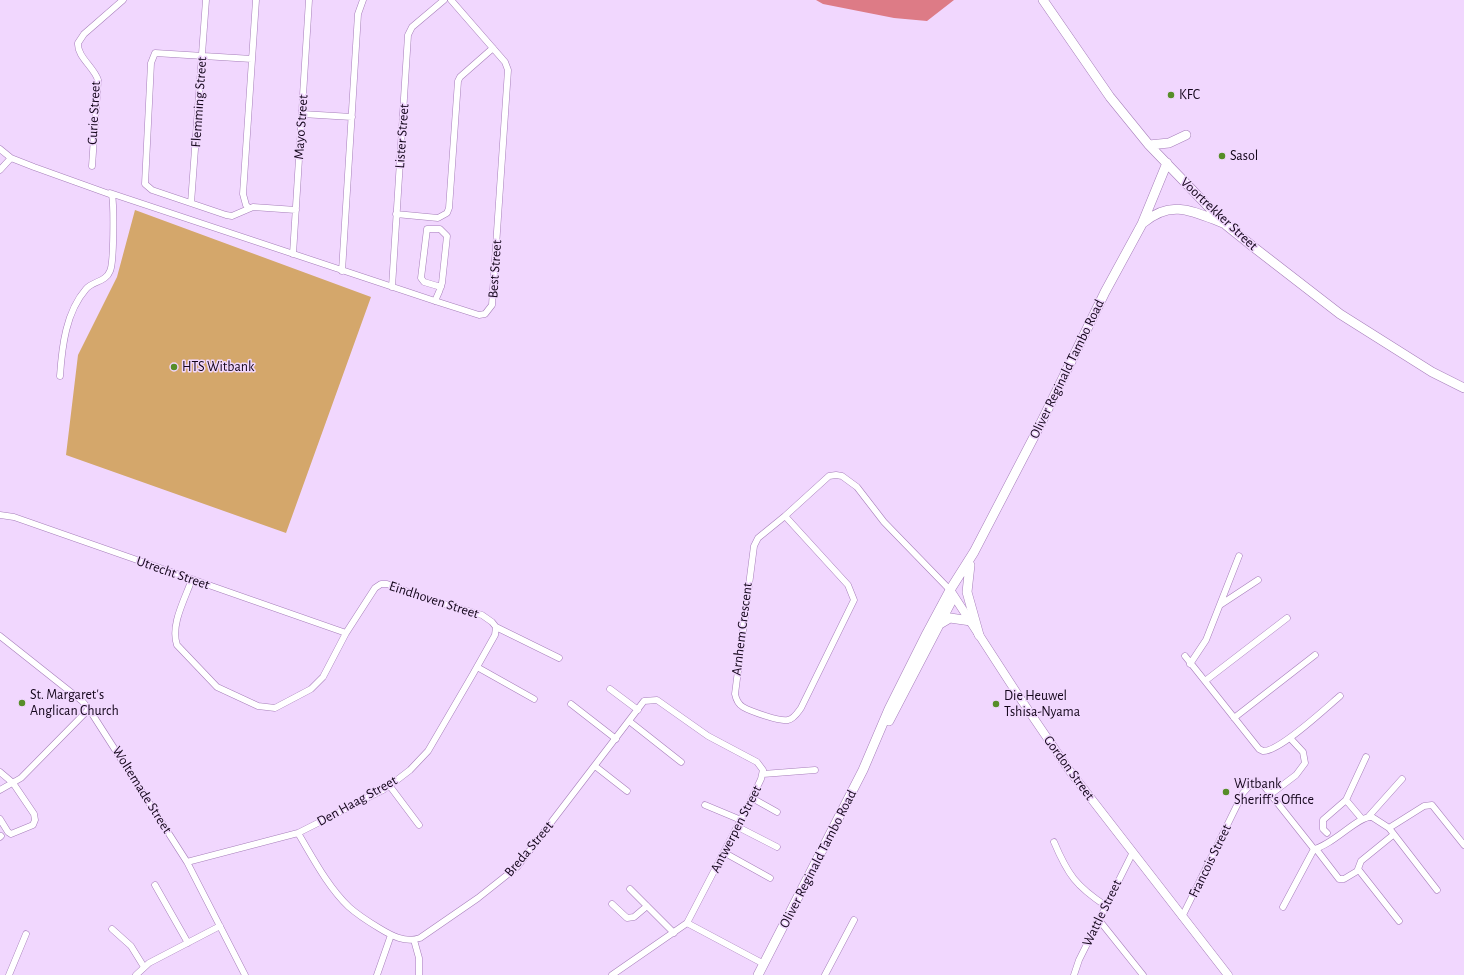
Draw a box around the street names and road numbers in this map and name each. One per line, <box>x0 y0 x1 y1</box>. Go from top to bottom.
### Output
street label: Flemming Street <box>187 56 211 148</box>
street label: Curie Street <box>84 81 104 145</box>
street label: Mayo Street <box>290 94 312 160</box>
street label: Lister Street <box>391 103 413 169</box>
street label: Voortrekker Street <box>1177 174 1261 254</box>
street label: Best Street <box>485 239 505 299</box>
street label: Oliver Reginald Tambo Road <box>1026 297 1108 441</box>
street label: Utrecht Street <box>134 553 212 593</box>
street label: Eindhoven Street <box>387 578 481 622</box>
street label: Arnhem Crescent <box>728 582 756 676</box>
street label: Gordon Street <box>1040 732 1098 804</box>
street label: Woltemade Street <box>108 743 176 837</box>
street label: Den Haag Street <box>314 772 400 830</box>
street label: Antwerpen Street <box>707 782 765 876</box>
street label: Oliver Reginald Tambo Road <box>776 787 860 931</box>
street label: Breda Street <box>501 818 557 880</box>
street label: Francois Street <box>1185 822 1235 900</box>
street label: Wattle Street <box>1079 877 1125 949</box>

